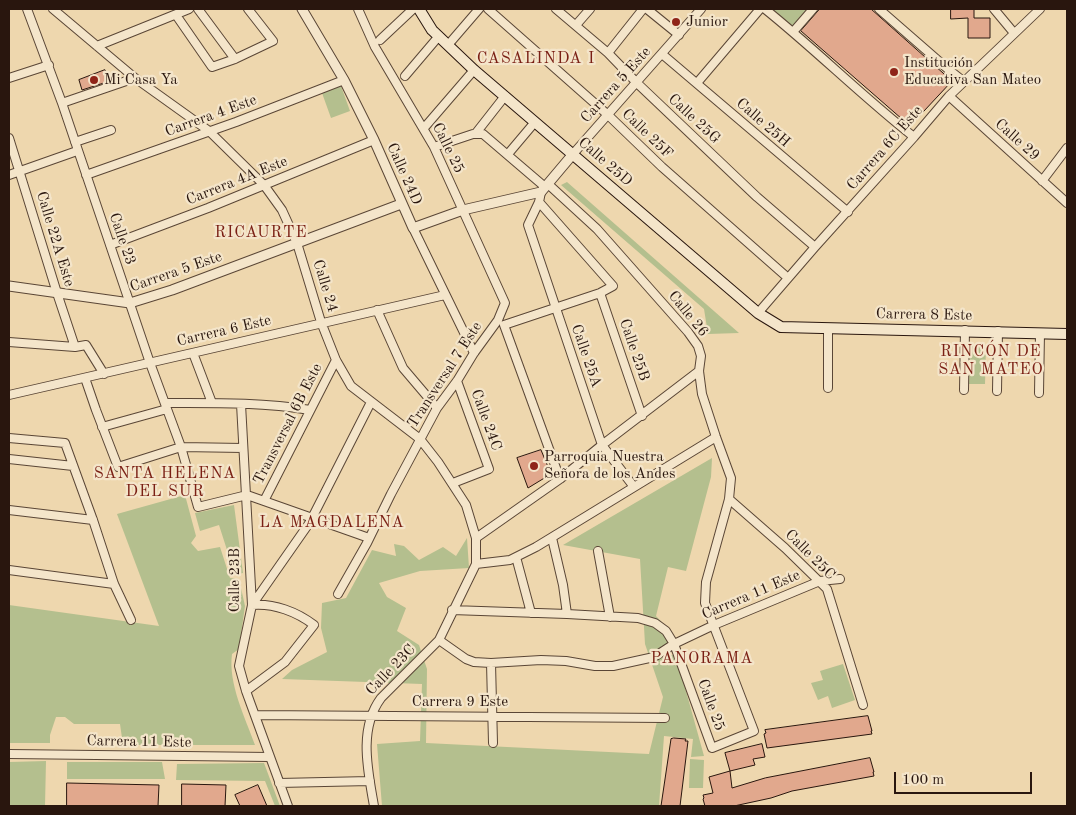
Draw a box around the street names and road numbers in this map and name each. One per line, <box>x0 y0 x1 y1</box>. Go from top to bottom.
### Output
street label: Carrera 5 Este <box>577 43 655 127</box>
street label: Calle 25G <box>664 90 724 148</box>
street label: Carrera 4 Este <box>163 91 259 141</box>
street label: Calle 25H <box>732 95 794 151</box>
street label: Carrera 6C Este <box>843 102 927 194</box>
street label: Calle 25F <box>618 105 676 163</box>
street label: Calle 29 <box>991 115 1043 165</box>
street label: Calle 25 <box>428 120 468 176</box>
street label: Calle 25D <box>574 134 636 190</box>
street label: Calle 24D <box>382 140 426 208</box>
street label: Carrera 4A Este <box>184 152 290 210</box>
street label: Calle 22A Este <box>32 189 78 289</box>
street label: Calle 23 <box>105 211 139 267</box>
street label: Carrera 5 Este <box>128 248 224 296</box>
street label: Calle 24 <box>308 258 342 314</box>
street label: Calle 26 <box>664 287 712 341</box>
street label: Carrera 8 Este <box>876 305 972 325</box>
street label: Carrera 6 Este <box>175 311 273 351</box>
street label: Calle 25B <box>615 317 653 383</box>
street label: Transversal 7 Este <box>404 318 486 432</box>
street label: Calle 25A <box>567 322 605 390</box>
street label: Transversal 6B Este <box>250 360 326 488</box>
street label: Calle 24C <box>467 387 505 453</box>
street label: Calle 25C <box>781 526 839 584</box>
street label: Calle 23B <box>226 548 244 612</box>
street label: Carrera 11 Este <box>699 566 803 624</box>
street label: Calle 23C <box>362 641 420 699</box>
street label: Calle 25 <box>693 677 729 733</box>
street label: Carrera 9 Este <box>412 693 508 711</box>
street label: Carrera 11 Este <box>86 732 192 752</box>

